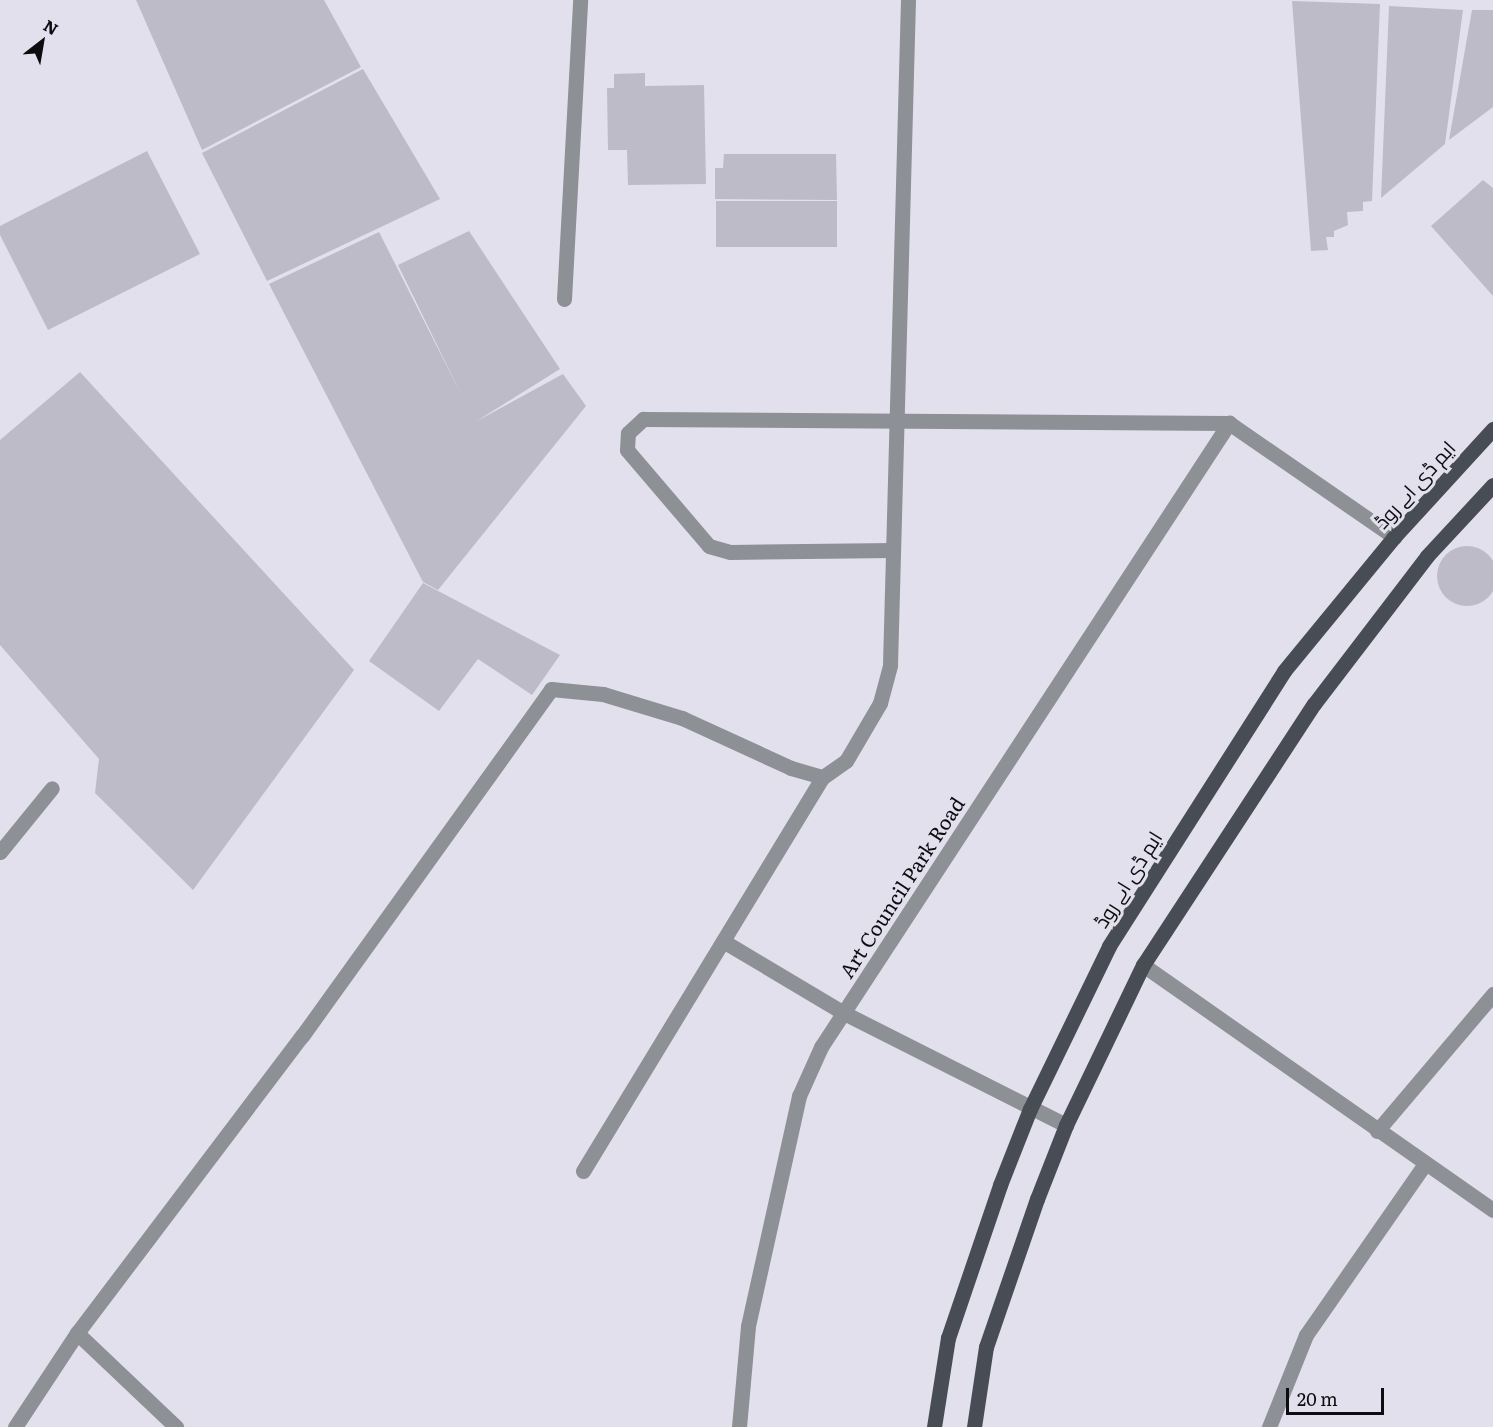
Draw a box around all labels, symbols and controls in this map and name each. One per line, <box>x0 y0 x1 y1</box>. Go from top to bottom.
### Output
north arrow <box>12 12 72 72</box>
text: N <box>39 13 63 40</box>
street label: ایم ڈی اے روڈ <box>1369 435 1459 533</box>
street label: Art Council Park Road <box>833 792 969 982</box>
street label: ایم ڈی اے روڈ <box>1088 826 1166 932</box>
scale bar <box>1289 1376 1386 1414</box>
text: 20 m <box>1297 1385 1338 1412</box>

